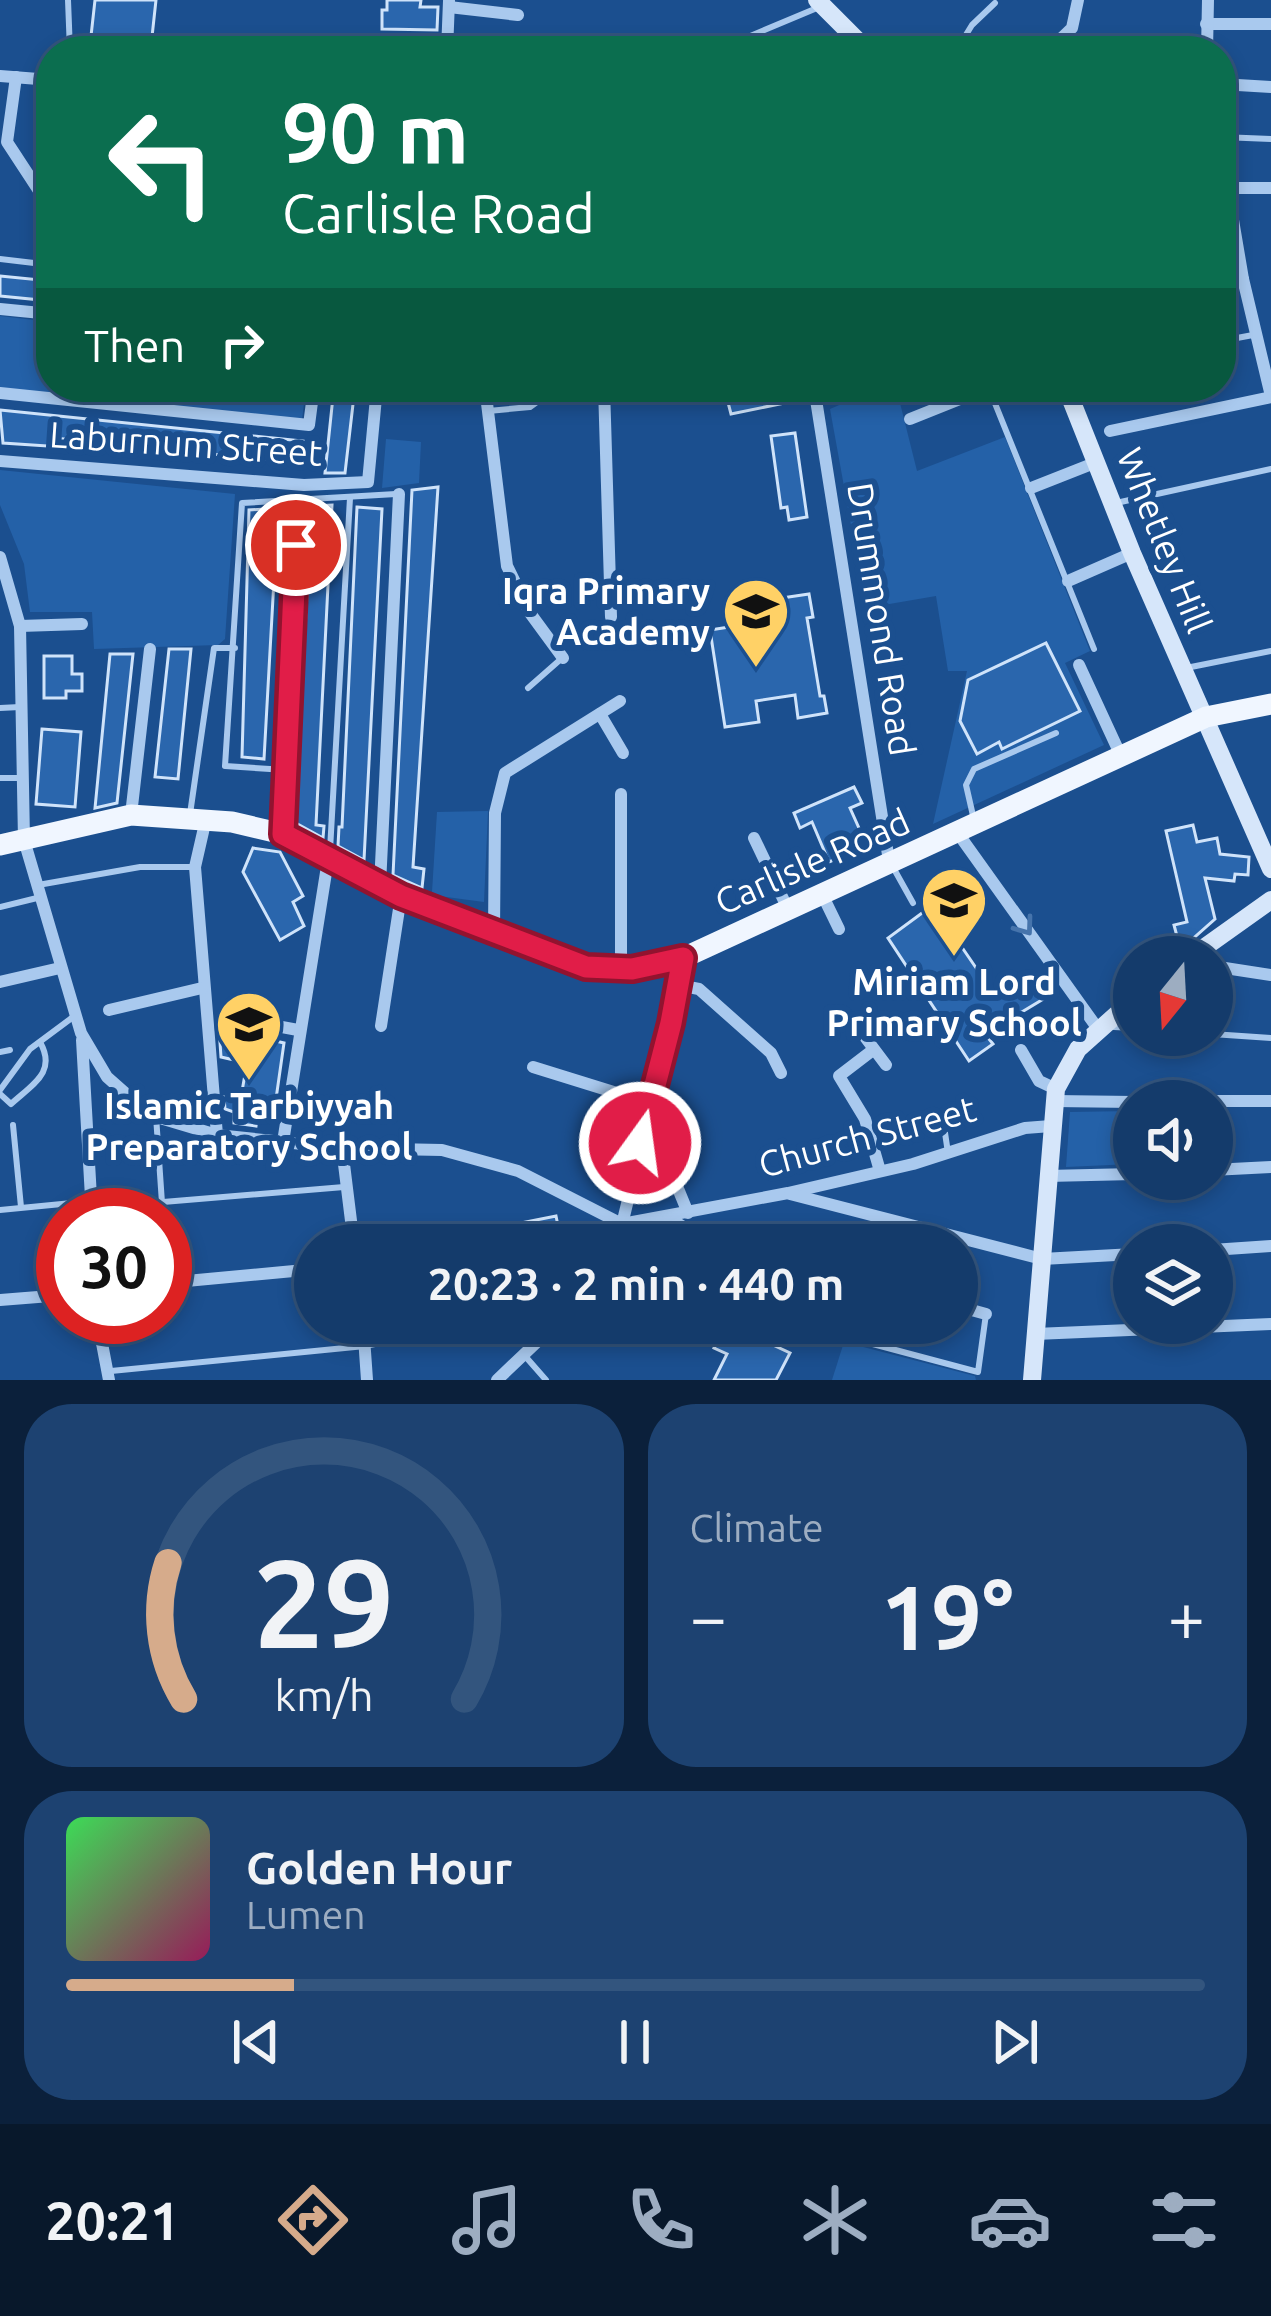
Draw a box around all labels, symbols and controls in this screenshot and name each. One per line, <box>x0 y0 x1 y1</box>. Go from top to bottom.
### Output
icon: left <box>84 84 240 240</box>
text: 90 m <box>282 85 469 179</box>
text: Carlisle Road <box>282 183 595 243</box>
icon: right <box>209 312 275 378</box>
text: Then <box>84 320 185 371</box>
street label: Laburnum Street <box>48 413 324 473</box>
street label: Whetley Hill <box>1109 442 1221 638</box>
street label: Drummond Road <box>840 480 924 758</box>
pin <box>245 494 347 596</box>
icon: arrive <box>263 512 329 578</box>
place label: Iqra Primary Academy <box>502 570 710 652</box>
school or university icon: Iqra Primary Academy <box>721 576 791 670</box>
street label: Carlisle Road <box>708 800 916 922</box>
school or university icon: Miriam Lord Primary School <box>919 865 989 959</box>
one-way arrow <box>1010 914 1032 936</box>
north arrow <box>1113 936 1233 1056</box>
map controls <box>1113 936 1233 1344</box>
place label: Miriam Lord Primary School <box>826 961 1082 1043</box>
school or university icon: Islamic Tarbiyyah Preparatory School <box>214 989 284 1083</box>
position arrow <box>577 1080 703 1206</box>
button: sound <box>1113 1080 1233 1200</box>
place label: Islamic Tarbiyyah Preparatory School <box>86 1085 412 1167</box>
street label: Church Street <box>754 1087 980 1185</box>
speed limit sign: 30 <box>36 1188 192 1344</box>
button: layers <box>1113 1224 1233 1344</box>
text: 20:23 · 2 min · 440 m <box>428 1258 844 1309</box>
text: Climate <box>690 1506 824 1549</box>
text: 29 <box>253 1532 394 1672</box>
text: 19° <box>881 1566 1014 1667</box>
text: − <box>690 1579 727 1653</box>
text: + <box>1168 1579 1205 1653</box>
text: km/h <box>274 1670 373 1718</box>
text: Golden Hour <box>246 1842 512 1893</box>
text: Lumen <box>246 1893 366 1936</box>
icon: previous <box>223 2009 289 2075</box>
icon: pause <box>602 2009 668 2075</box>
icon: next <box>982 2009 1048 2075</box>
icon: directions <box>271 2178 355 2262</box>
icon: music <box>445 2178 529 2262</box>
icon: phone <box>619 2178 703 2262</box>
icon: climate <box>793 2178 877 2262</box>
icon: car <box>968 2178 1052 2262</box>
icon: filters <box>1142 2178 1226 2262</box>
text: 20:21 <box>45 2190 180 2250</box>

